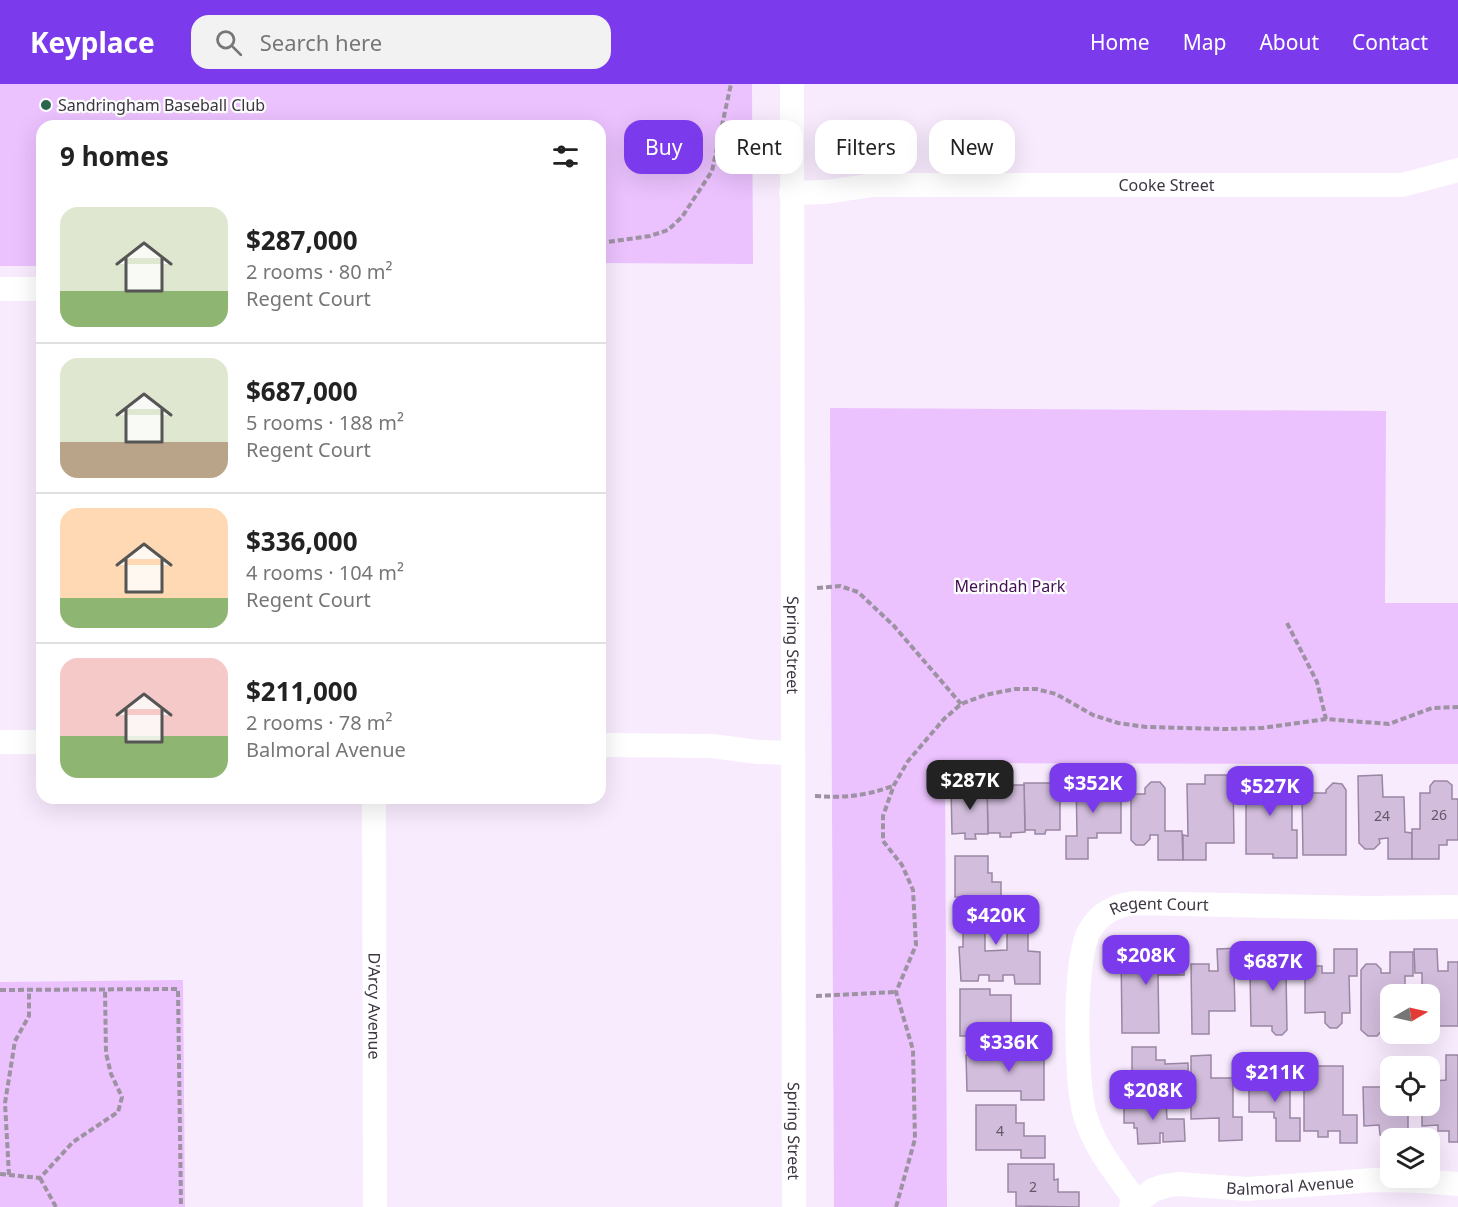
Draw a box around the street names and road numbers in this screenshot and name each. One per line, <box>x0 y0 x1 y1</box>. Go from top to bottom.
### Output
street label: Cooke Street <box>1118 174 1215 196</box>
street label: Spring Street <box>782 596 804 694</box>
street label: Regent Court <box>1106 892 1209 920</box>
street label: D'Arcy Avenue <box>363 952 386 1060</box>
street label: Spring Street <box>783 1082 805 1180</box>
street label: Balmoral Avenue <box>1225 1171 1355 1200</box>

